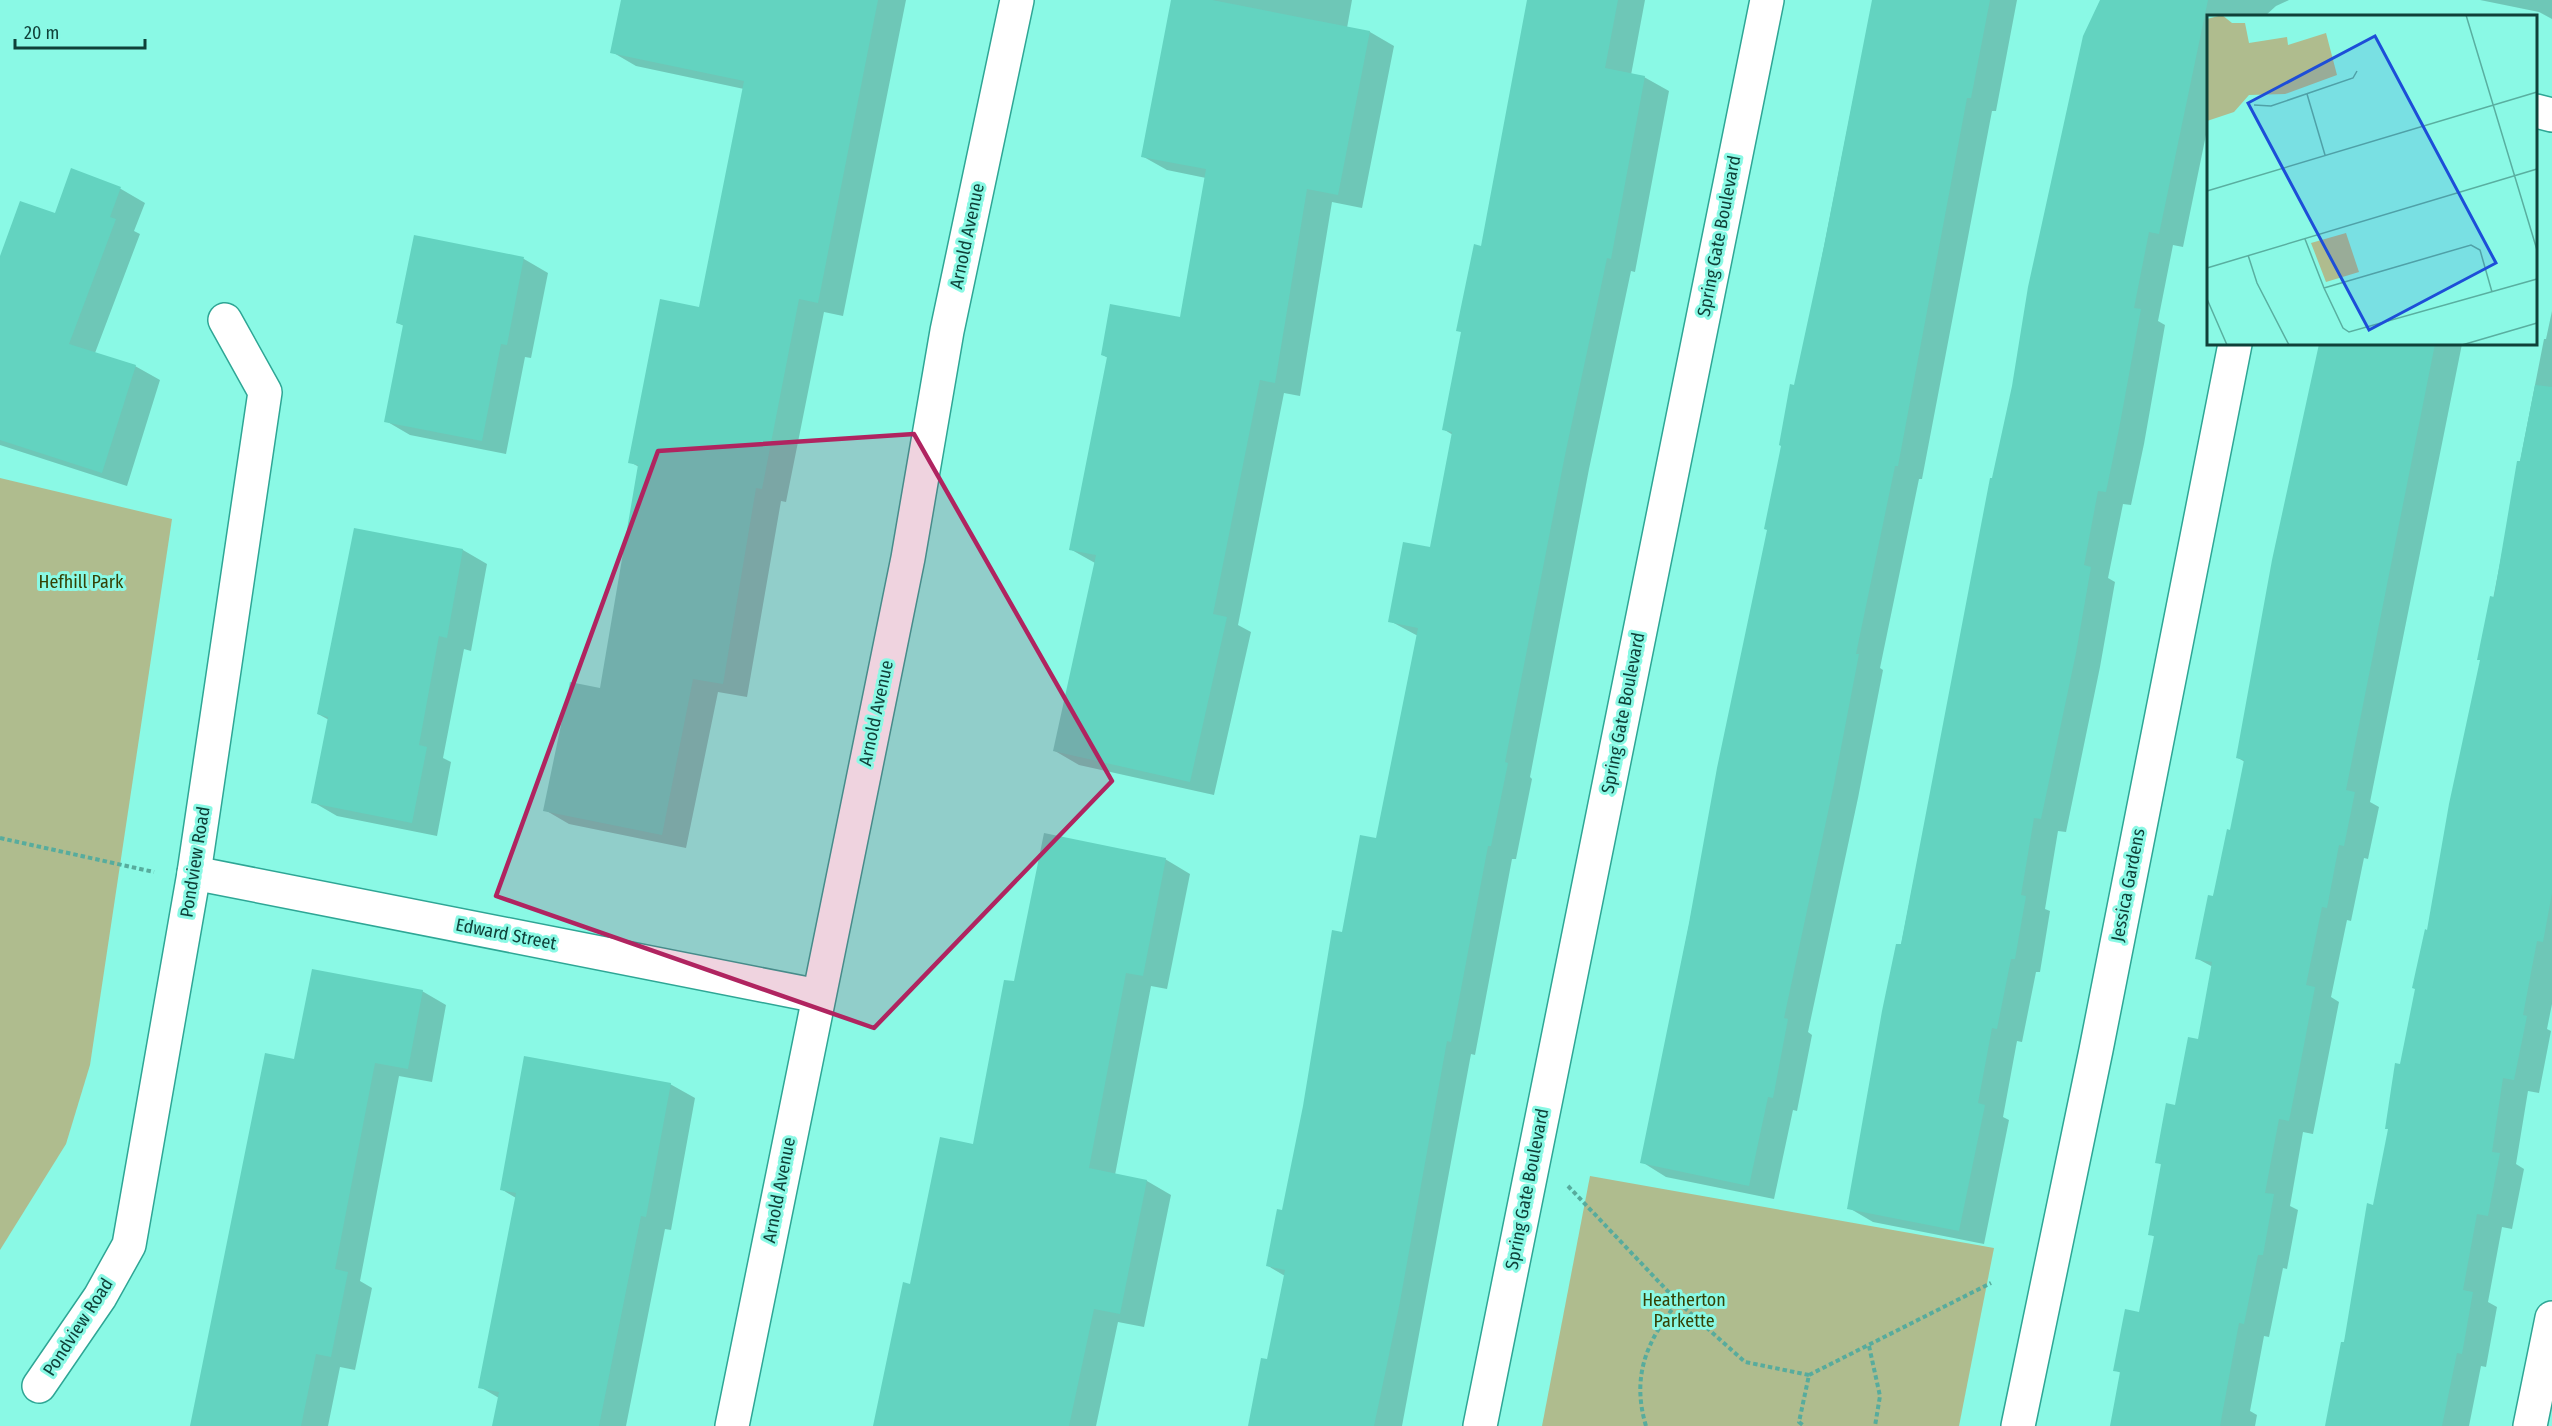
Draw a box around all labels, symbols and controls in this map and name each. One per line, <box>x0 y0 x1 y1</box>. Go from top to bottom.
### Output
scale bar <box>15 12 146 50</box>
inset map <box>2207 15 2537 345</box>
text: 20 m <box>24 22 59 44</box>
street label: Spring Gate Boulevard <box>1693 154 1745 318</box>
street label: Arnold Avenue <box>945 181 989 291</box>
park label: Hefhill Park <box>38 571 124 593</box>
street label: Spring Gate Boulevard <box>1597 631 1649 795</box>
street label: Arnold Avenue <box>854 658 898 768</box>
street label: Pondview Road <box>175 805 215 919</box>
street label: Jessica Gardens <box>2106 826 2150 943</box>
street label: Edward Street <box>454 913 558 955</box>
street label: Spring Gate Boulevard <box>1501 1107 1553 1271</box>
street label: Arnold Avenue <box>758 1135 800 1245</box>
street label: Pondview Road <box>38 1274 118 1380</box>
park label: Heatherton Parkette <box>1642 1289 1726 1332</box>

